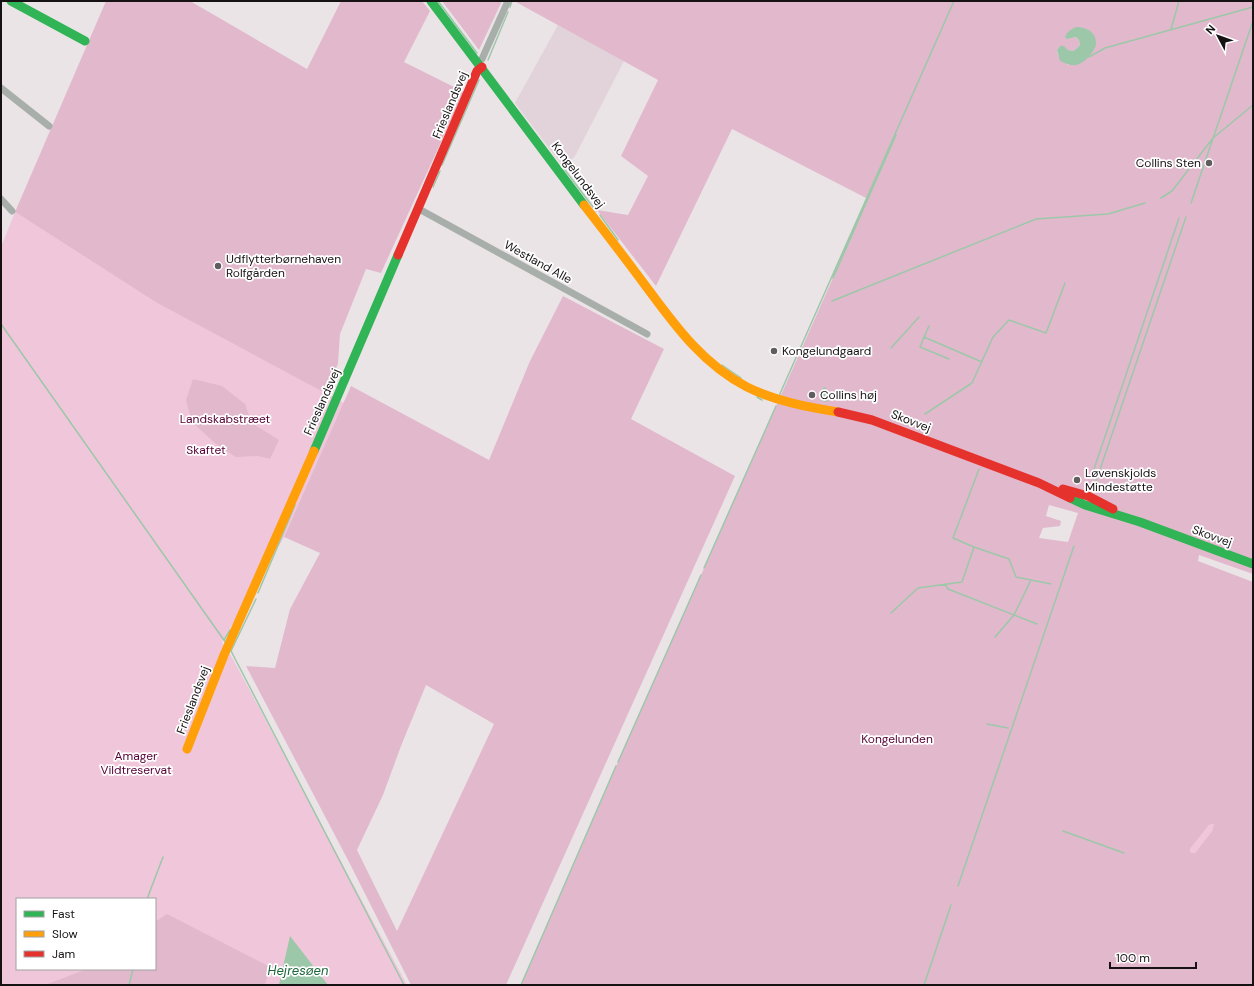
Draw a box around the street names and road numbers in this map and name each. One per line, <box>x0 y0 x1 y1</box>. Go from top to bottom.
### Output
street label: Frieslandsvej <box>429 69 471 141</box>
street label: Kongelundsvej <box>548 139 608 212</box>
street label: Westland Alle <box>501 237 575 287</box>
street label: Frieslandsvej <box>300 366 344 438</box>
street label: Skovvej <box>889 406 933 436</box>
street label: Skovvej <box>1190 521 1234 551</box>
street label: Frieslandsvej <box>173 664 213 736</box>

